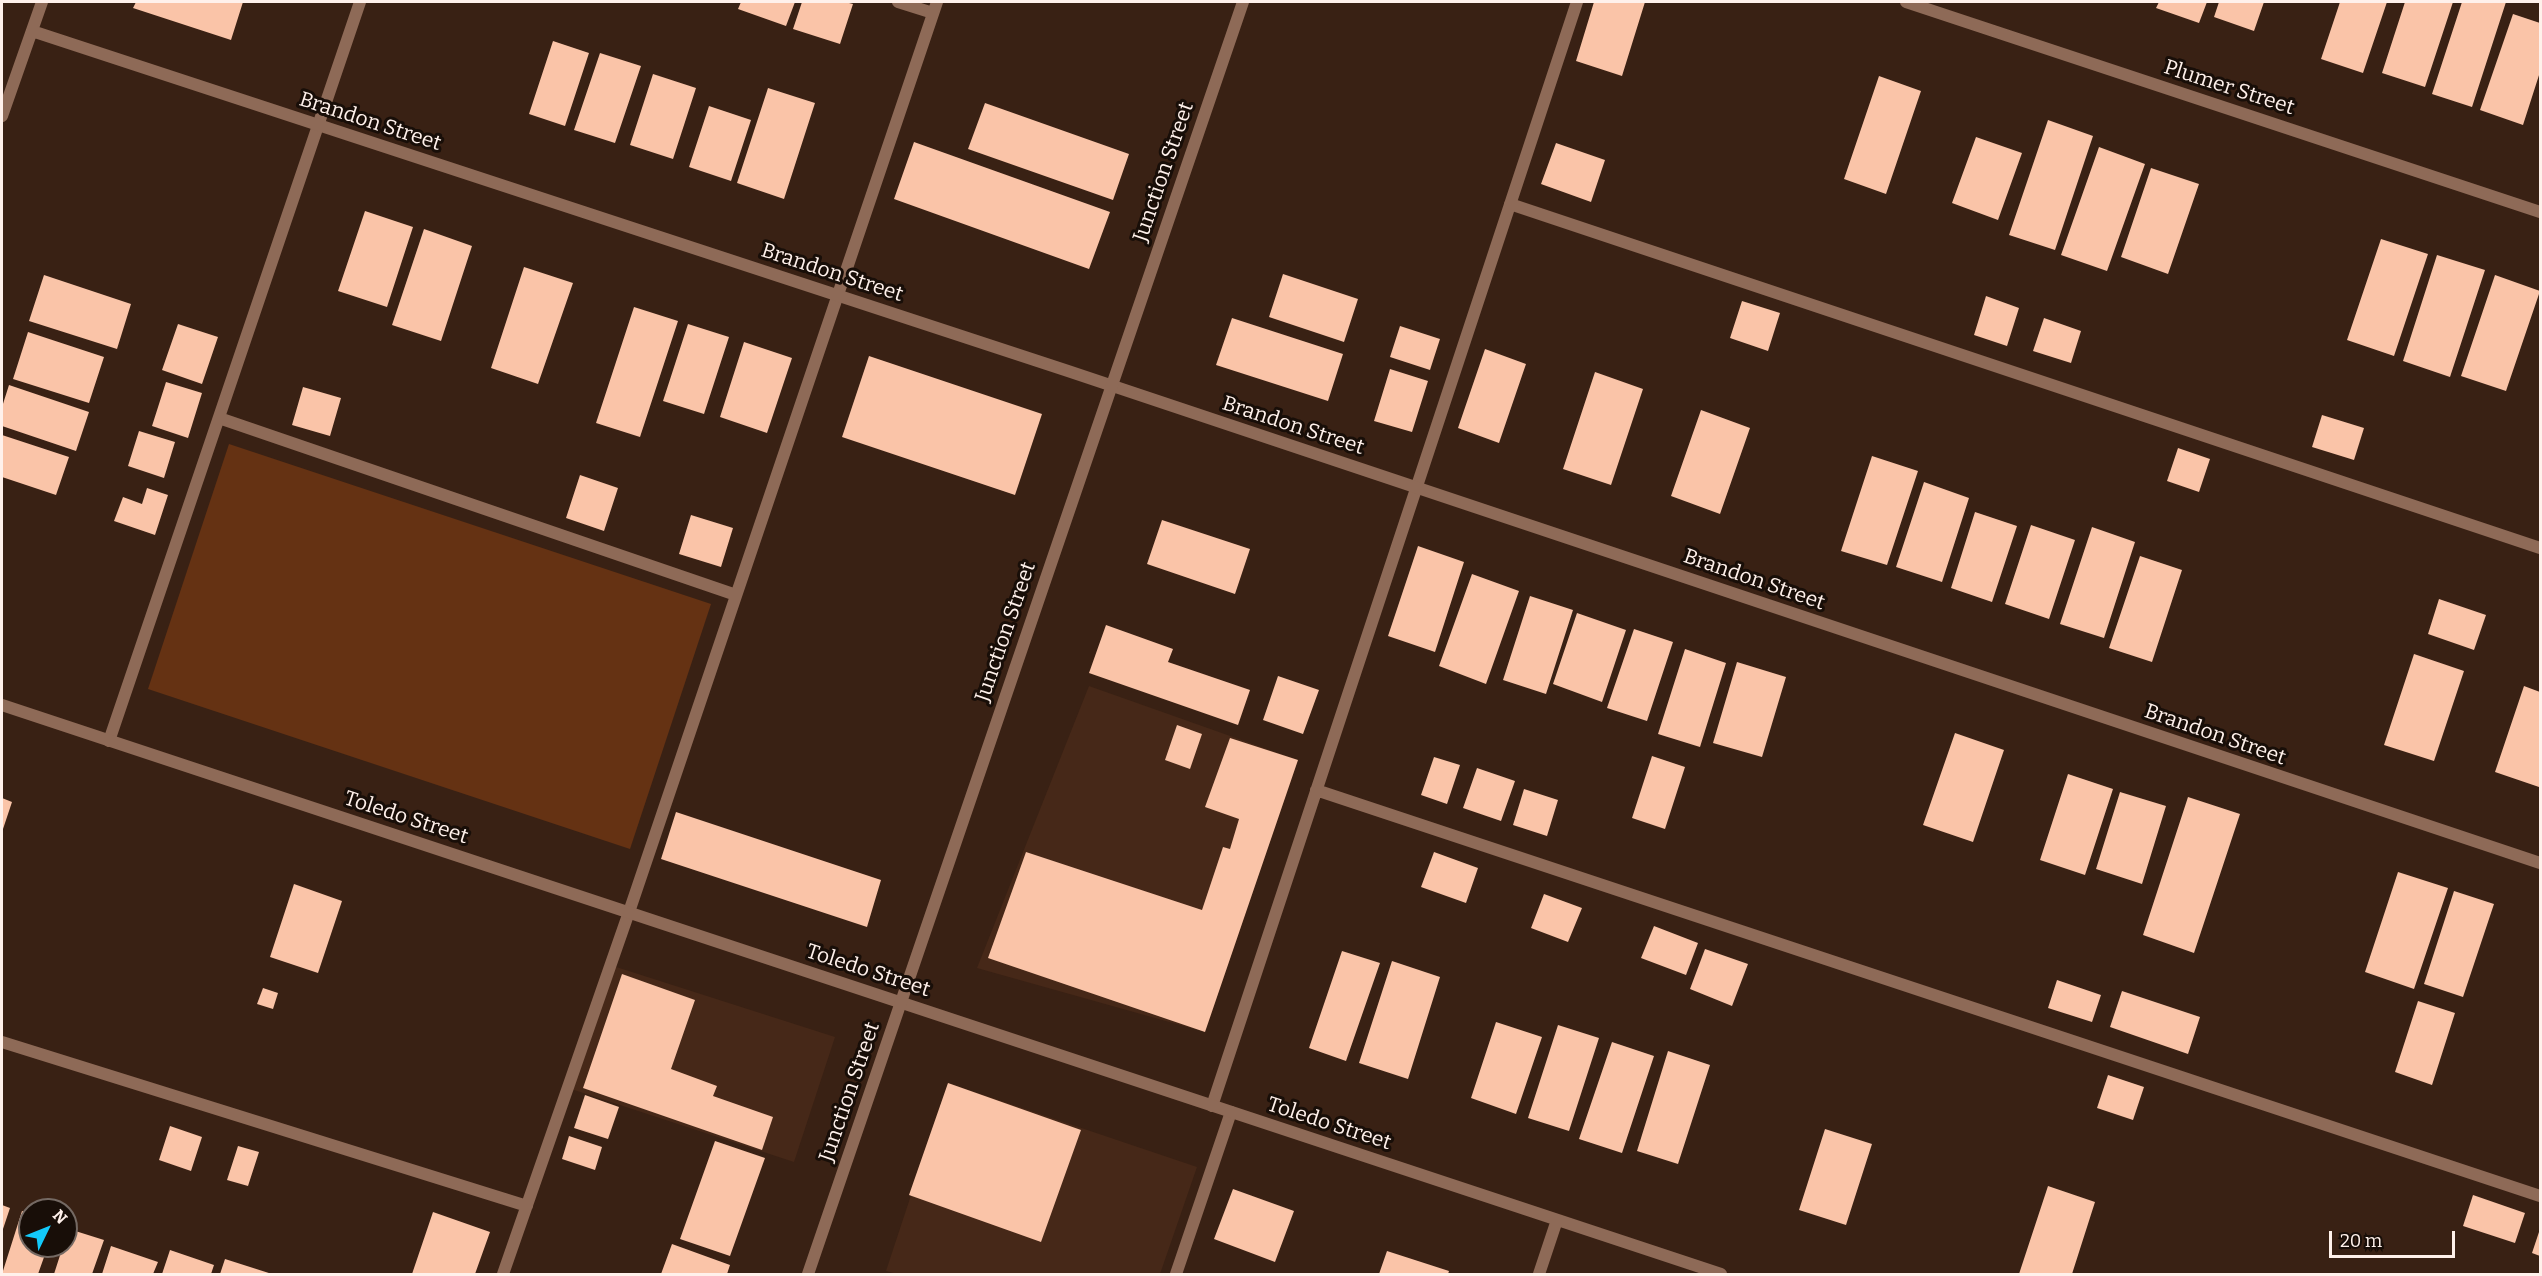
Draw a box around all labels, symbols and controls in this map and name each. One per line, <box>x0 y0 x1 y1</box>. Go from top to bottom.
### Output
street label: Plumer Street <box>2161 55 2297 121</box>
street label: Brandon Street <box>296 87 444 157</box>
street label: Junction Street <box>1128 99 1200 245</box>
street label: Brandon Street <box>758 238 906 308</box>
street label: Brandon Street <box>1219 391 1367 461</box>
street label: Brandon Street <box>1680 544 1828 616</box>
street label: Junction Street <box>970 559 1042 705</box>
street label: Brandon Street <box>2141 699 2289 771</box>
street label: Toledo Street <box>341 786 471 850</box>
street label: Toledo Street <box>803 939 933 1003</box>
street label: Junction Street <box>814 1019 886 1165</box>
street label: Toledo Street <box>1264 1092 1394 1156</box>
north arrow <box>18 1198 78 1258</box>
text: N <box>49 1206 71 1228</box>
scale bar <box>2332 1219 2458 1257</box>
text: 20 m <box>2340 1230 2382 1252</box>

